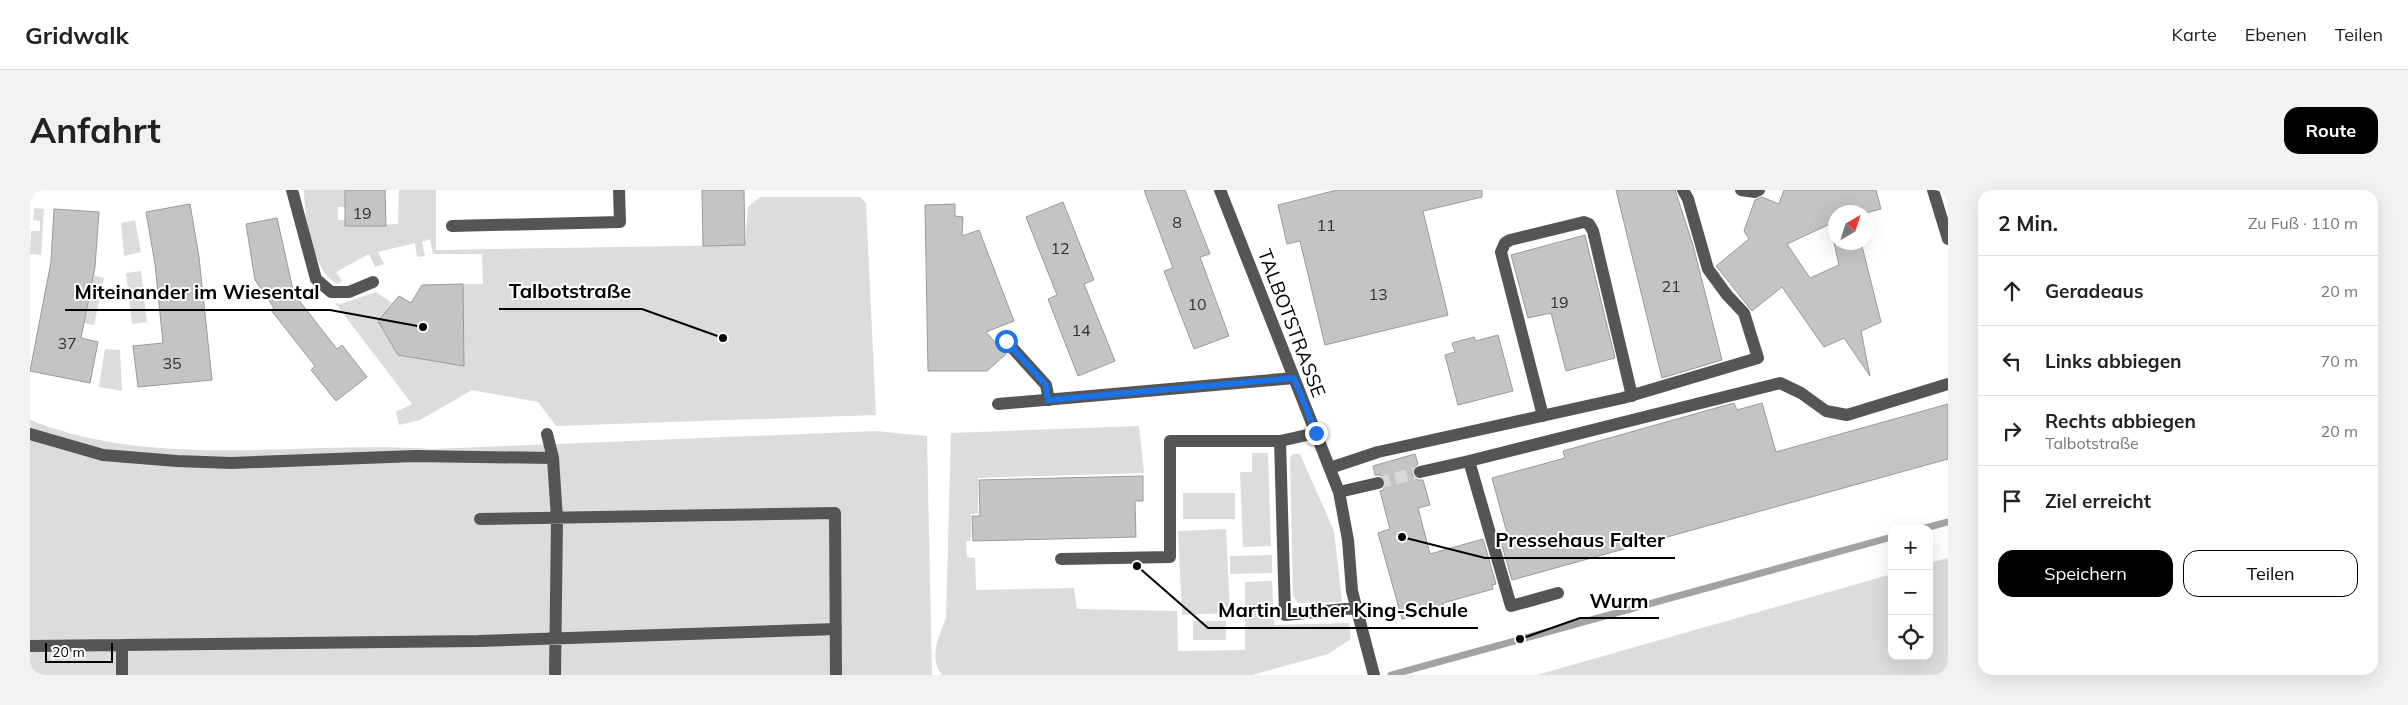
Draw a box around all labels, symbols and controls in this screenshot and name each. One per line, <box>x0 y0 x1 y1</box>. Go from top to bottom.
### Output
text: Gridwalk <box>25 20 129 50</box>
text: Karte <box>2171 23 2217 46</box>
text: Ebenen <box>2245 23 2307 46</box>
text: Teilen <box>2335 23 2383 46</box>
button: Route <box>2284 107 2378 154</box>
text: Anfahrt <box>30 108 161 152</box>
house number: 19 <box>352 203 372 223</box>
north arrow <box>1828 205 1873 250</box>
text: 2 Min. <box>1998 210 2058 236</box>
house number: 8 <box>1172 212 1182 232</box>
text: Zu Fuß · 110 m <box>2248 213 2358 233</box>
house number: 11 <box>1316 215 1336 235</box>
house number: 12 <box>1050 238 1070 258</box>
street label: TALBOTSTRASSE <box>1253 246 1331 400</box>
callout: Talbotstraße <box>499 274 642 309</box>
callout: Miteinander im Wiesental <box>65 275 330 310</box>
house number: 21 <box>1661 276 1681 296</box>
icon: ahead <box>1998 277 2026 305</box>
text: Talbotstraße <box>509 278 631 303</box>
text: Miteinander im Wiesental <box>74 279 320 304</box>
text: Geradeaus <box>2045 279 2143 303</box>
text: 20 m <box>2321 281 2358 301</box>
house number: 13 <box>1368 284 1388 304</box>
house number: 19 <box>1549 292 1569 312</box>
house number: 10 <box>1187 294 1207 314</box>
house number: 14 <box>1071 320 1091 340</box>
route start <box>995 330 1018 353</box>
house number: 37 <box>57 333 77 353</box>
icon: left <box>1998 347 2026 375</box>
text: Links abbiegen <box>2045 349 2182 373</box>
text: 70 m <box>2321 351 2358 371</box>
house number: 35 <box>162 353 182 373</box>
text: Rechts abbiegen <box>2045 409 2196 433</box>
icon: right <box>1998 417 2026 445</box>
text: 20 m <box>2321 421 2358 441</box>
route end <box>1305 422 1328 445</box>
text: Talbotstraße <box>2045 433 2139 453</box>
icon: arrive <box>1998 487 2026 515</box>
text: Ziel erreicht <box>2045 489 2151 513</box>
callout: Pressehaus Falter <box>1485 523 1675 558</box>
map controls <box>1888 525 1933 660</box>
button: + <box>1888 525 1933 570</box>
text: Pressehaus Falter <box>1495 527 1665 552</box>
button: Speichern <box>1998 550 2173 597</box>
button: Teilen <box>2183 550 2358 597</box>
button: − <box>1888 570 1933 615</box>
callout: Wurm <box>1580 583 1659 618</box>
text: Wurm <box>1589 588 1649 613</box>
callout: Martin Luther King-Schule <box>1208 593 1478 628</box>
text: Martin Luther King-Schule <box>1218 597 1468 622</box>
button: locate <box>1888 615 1933 660</box>
scale bar <box>45 640 112 663</box>
text: 20 m <box>52 643 85 661</box>

